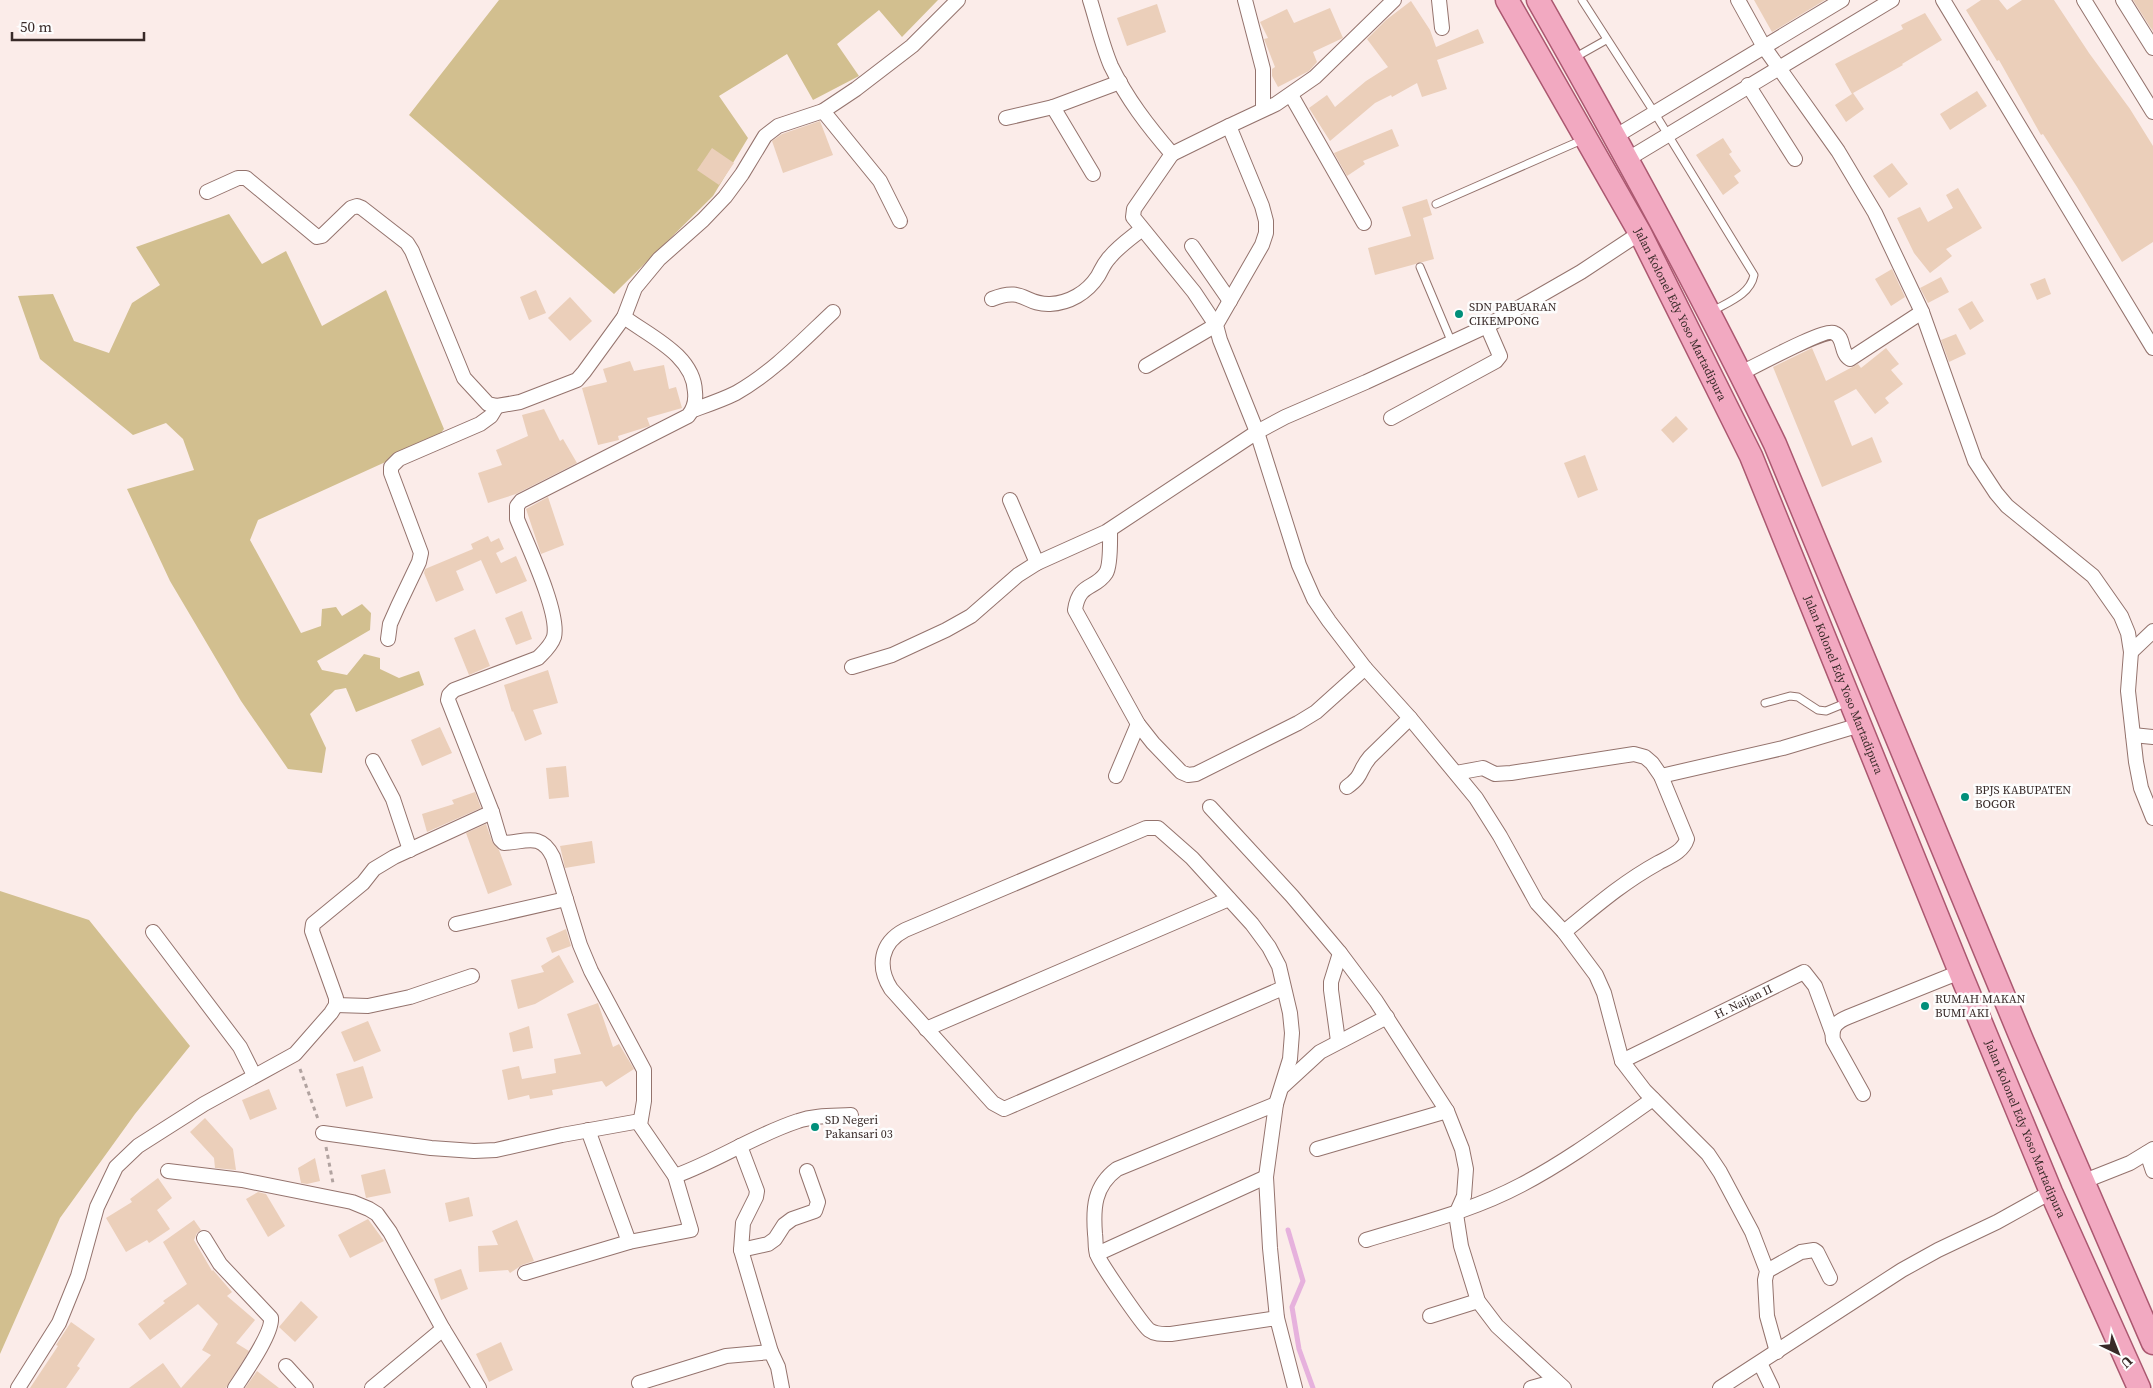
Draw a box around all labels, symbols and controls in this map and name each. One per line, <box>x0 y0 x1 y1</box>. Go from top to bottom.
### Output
scale bar <box>12 10 145 42</box>
text: 50 m <box>20 16 52 37</box>
street label: Jalan Kolonel Edy Yoso Martadipura <box>1630 224 1731 404</box>
place label: SDN PABUARAN CIKEMPONG <box>1469 299 1557 329</box>
marker: SDN PABUARAN CIKEMPONG <box>1453 308 1465 320</box>
street label: Jalan Kolonel Edy Yoso Martadipura <box>1800 592 1887 777</box>
place label: BPJS KABUPATEN BOGOR <box>1975 782 2071 812</box>
marker: BPJS KABUPATEN BOGOR <box>1959 791 1971 803</box>
street label: H. Naijan II <box>1712 981 1775 1023</box>
place label: RUMAH MAKAN BUMI AKI <box>1935 991 2026 1021</box>
marker: RUMAH MAKAN BUMI AKI <box>1919 1000 1931 1012</box>
street label: Jalan Kolonel Edy Yoso Martadipura <box>1981 1037 2070 1221</box>
place label: SD Negeri Pakansari 03 <box>825 1112 893 1142</box>
marker: SD Negeri Pakansari 03 <box>809 1121 821 1133</box>
north arrow <box>2093 1328 2143 1378</box>
text: U <box>2116 1352 2137 1373</box>

